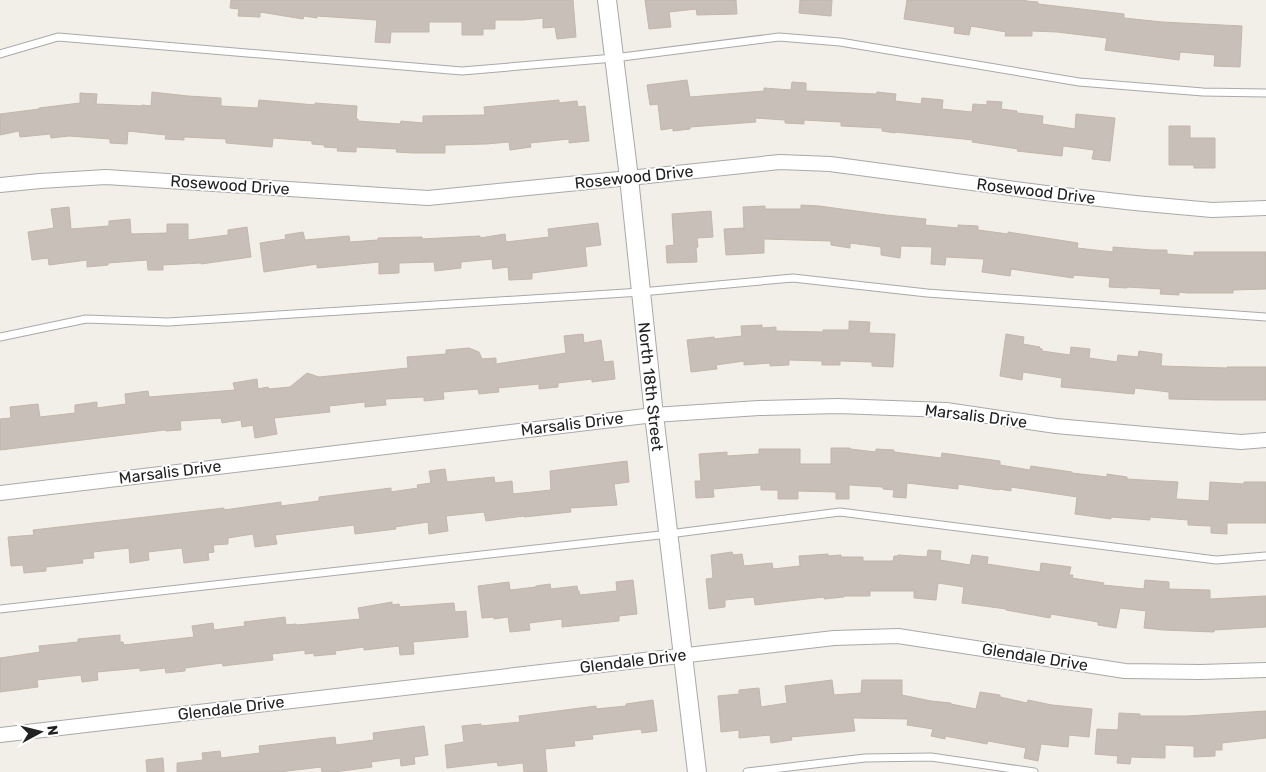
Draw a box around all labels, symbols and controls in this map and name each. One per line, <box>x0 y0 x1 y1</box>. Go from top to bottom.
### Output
street label: Rosewood Drive <box>574 161 694 193</box>
street label: Rosewood Drive <box>170 171 290 199</box>
street label: Rosewood Drive <box>976 174 1096 208</box>
street label: North 18th Street <box>635 321 668 452</box>
street label: Marsalis Drive <box>924 400 1028 432</box>
street label: Marsalis Drive <box>520 408 624 440</box>
street label: Marsalis Drive <box>118 456 222 488</box>
street label: Glendale Drive <box>981 639 1089 675</box>
street label: Glendale Drive <box>579 645 687 677</box>
street label: Glendale Drive <box>177 692 285 724</box>
north arrow <box>15 707 65 757</box>
text: N <box>43 724 61 737</box>

